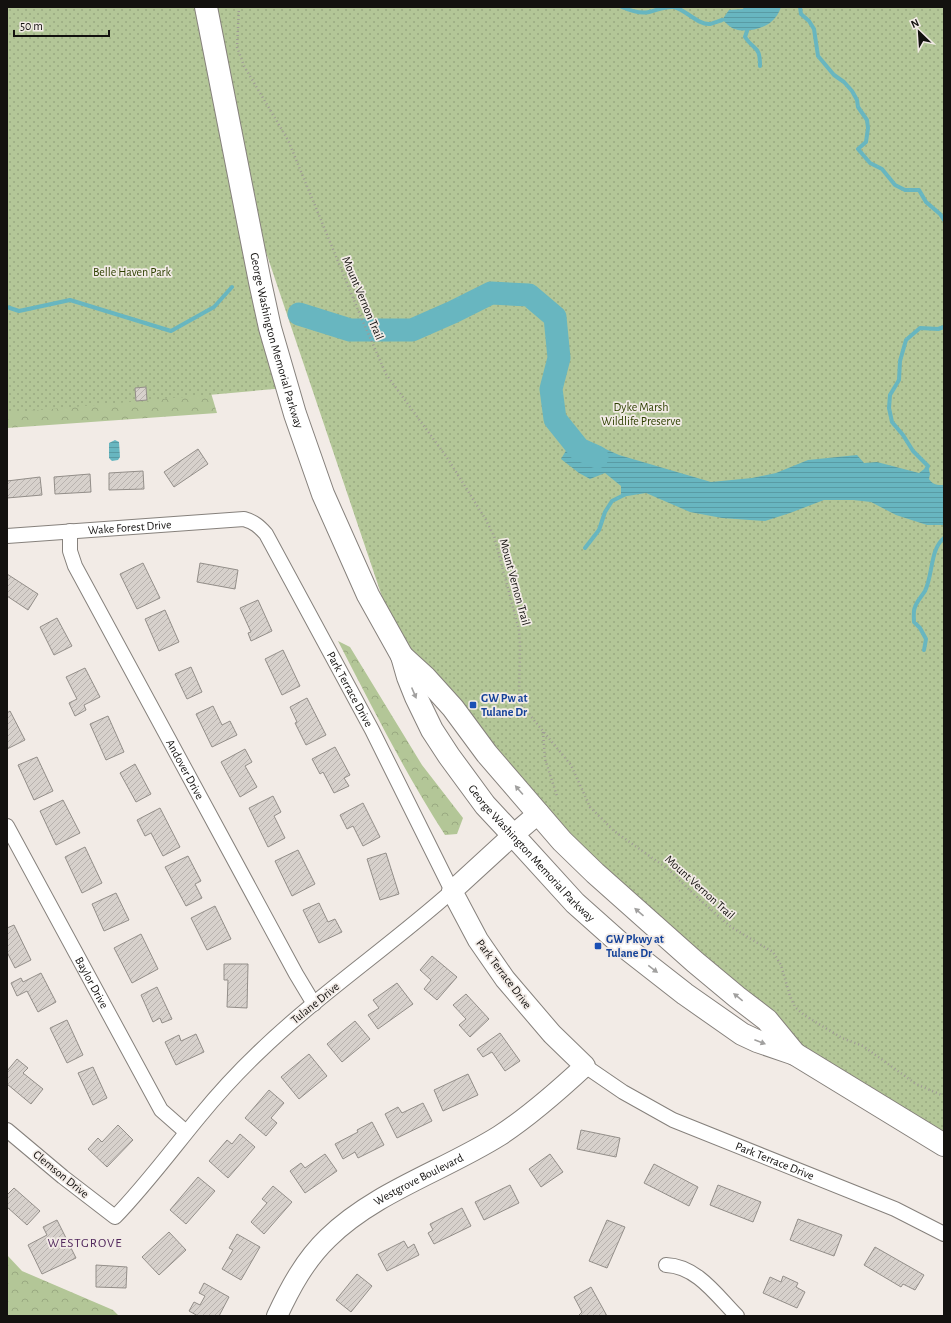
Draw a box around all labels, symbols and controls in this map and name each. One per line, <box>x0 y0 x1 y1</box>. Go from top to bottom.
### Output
scale bar <box>14 12 109 38</box>
north arrow <box>899 12 939 52</box>
text: N <box>909 17 921 30</box>
text: 50 m <box>20 20 43 32</box>
street label: George Washington Memorial Parkway <box>248 252 306 430</box>
street label: Mount Vernon Trail <box>340 255 386 341</box>
park label: Belle Haven Park <box>93 266 172 278</box>
park label: Dyke Marsh Wildlife Preserve <box>601 401 681 427</box>
street label: Wake Forest Drive <box>88 518 172 536</box>
street label: Mount Vernon Trail <box>498 537 532 627</box>
street label: Park Terrace Drive <box>325 649 375 729</box>
one-way arrow <box>411 687 417 698</box>
place label: GW Pw at Tulane Dr <box>481 692 528 718</box>
marker: GW Pw at Tulane Dr <box>468 700 478 710</box>
street label: Andover Drive <box>164 737 206 801</box>
street label: George Washington Memorial Parkway <box>466 782 597 925</box>
one-way arrow <box>514 785 523 795</box>
street label: Mount Vernon Trail <box>663 853 737 921</box>
one-way arrow <box>634 908 644 917</box>
place label: GW Pkwy at Tulane Dr <box>606 933 664 959</box>
street label: Park Terrace Drive <box>474 937 534 1011</box>
marker: GW Pkwy at Tulane Dr <box>593 941 603 951</box>
street label: Baylor Drive <box>73 955 111 1010</box>
one-way arrow <box>647 964 658 973</box>
street label: Tulane Drive <box>289 980 341 1026</box>
one-way arrow <box>732 993 743 1002</box>
one-way arrow <box>754 1039 766 1045</box>
street label: Park Terrace Drive <box>734 1140 816 1182</box>
street label: Clemson Drive <box>31 1148 91 1200</box>
street label: Westgrove Boulevard <box>372 1151 465 1208</box>
district label: WESTGROVE <box>47 1237 123 1250</box>

